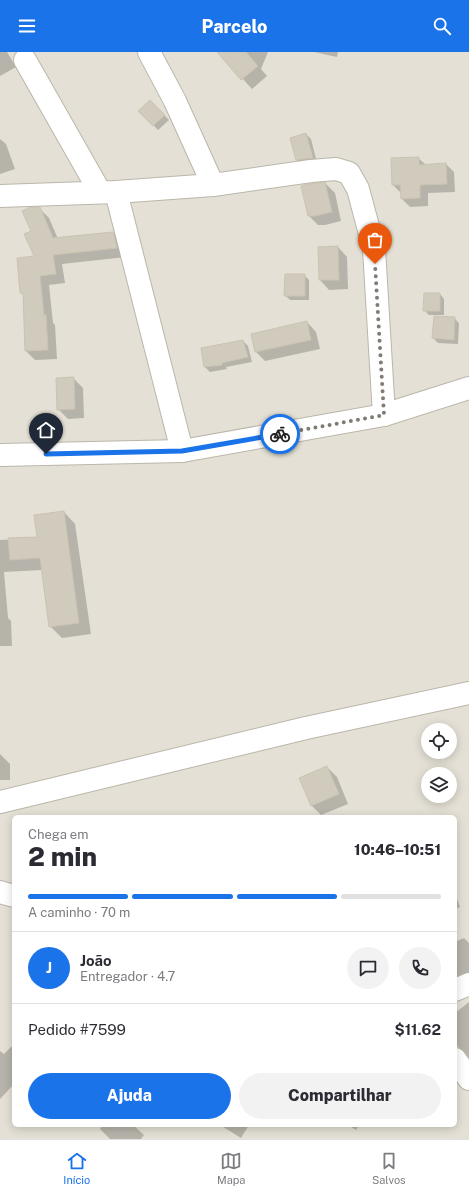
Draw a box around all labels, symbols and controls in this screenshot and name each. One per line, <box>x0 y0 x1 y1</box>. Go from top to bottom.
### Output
icon: menu <box>16 15 38 37</box>
icon: search <box>431 15 453 37</box>
text: Parcelo <box>202 16 267 37</box>
pin <box>358 223 392 264</box>
icon: bag <box>364 229 386 251</box>
pin <box>29 413 63 454</box>
courier <box>260 414 300 454</box>
icon: home <box>35 419 57 441</box>
icon: bike <box>269 423 291 445</box>
map controls <box>421 723 457 803</box>
button: locate <box>421 723 457 759</box>
button: layers <box>421 767 457 803</box>
text: Chega em <box>28 827 88 842</box>
text: 2 min <box>28 841 97 872</box>
text: 10:46–10:51 <box>354 841 441 858</box>
text: A caminho · 70 m <box>28 905 130 920</box>
button: chat <box>347 947 389 989</box>
button: phone <box>399 947 441 989</box>
text: João <box>80 952 112 969</box>
text: J <box>46 959 52 976</box>
text: Entregador · 4.7 <box>80 969 175 984</box>
text: Pedido #7599 <box>28 1021 126 1038</box>
text: $11.62 <box>394 1021 441 1038</box>
button: Ajuda <box>28 1073 231 1119</box>
button: Compartilhar <box>239 1073 441 1119</box>
tab: Início <box>63 1150 90 1186</box>
tab: Mapa <box>217 1150 245 1186</box>
tab: Salvos <box>372 1150 406 1186</box>

